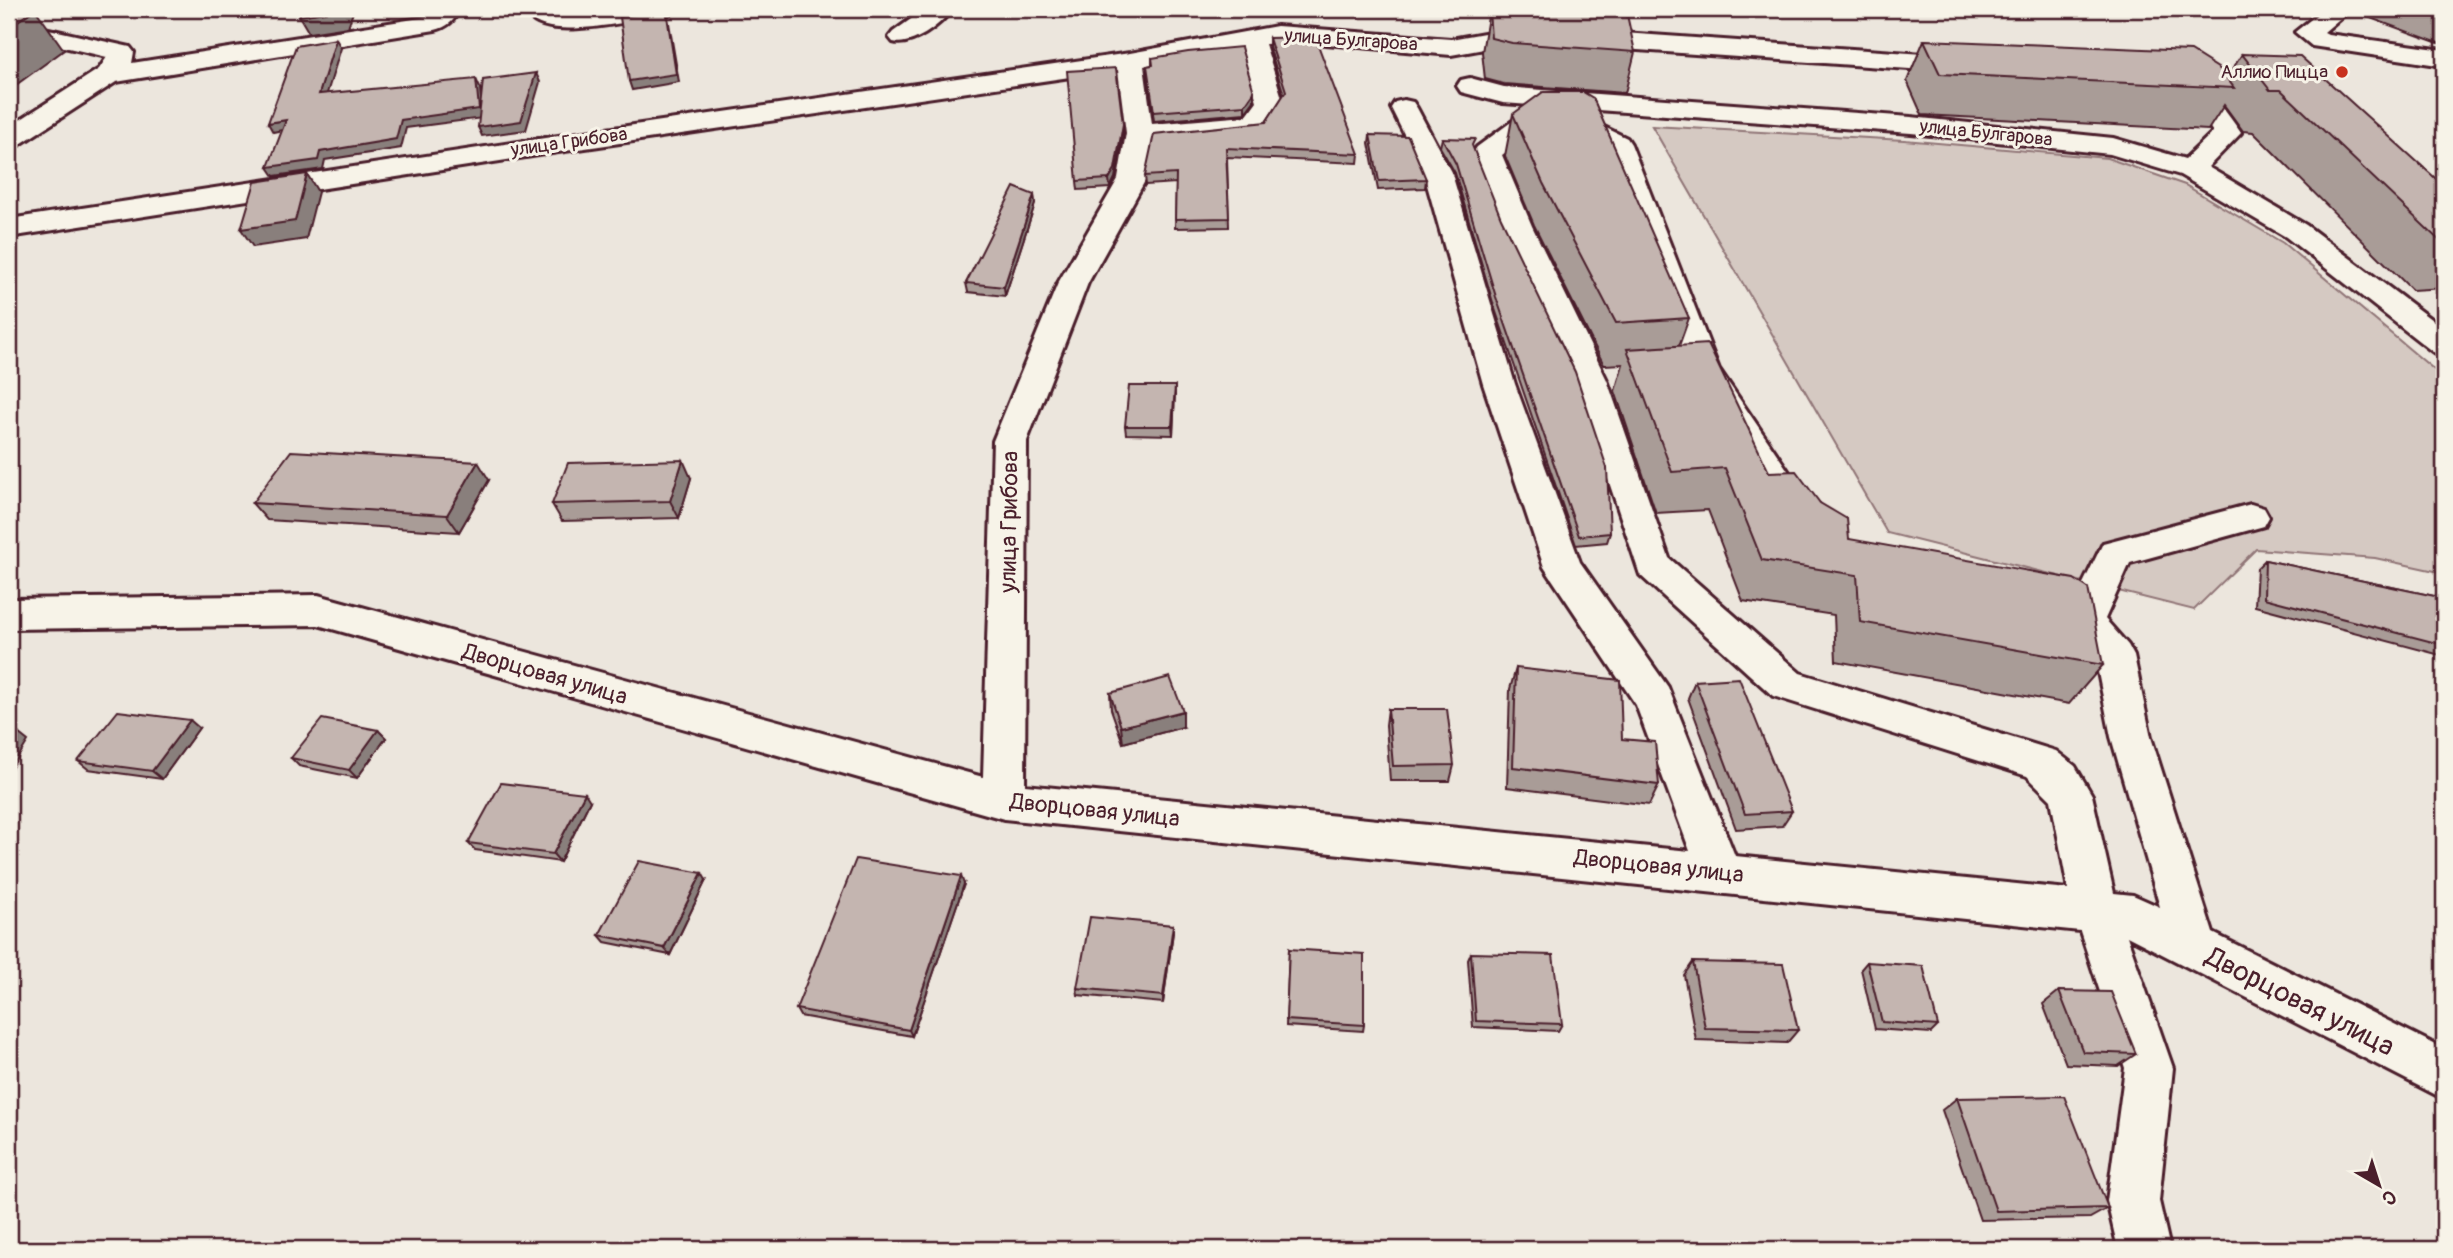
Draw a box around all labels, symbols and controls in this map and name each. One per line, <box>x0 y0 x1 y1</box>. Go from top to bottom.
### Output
street label: улица Булгарова <box>1283 23 1419 57</box>
place label: Аллио Пицца <box>2220 60 2328 84</box>
marker: Аллио Пицца <box>2334 64 2350 80</box>
street label: улица Булгарова <box>1917 114 2054 152</box>
street label: улица Грибова <box>508 122 629 162</box>
street label: улица Грибова <box>993 451 1025 594</box>
street label: Дворцовая улица <box>458 636 631 711</box>
street label: Дворцовая улица <box>1008 787 1181 833</box>
street label: Дворцовая улица <box>1572 843 1745 889</box>
street label: Дворцовая улица <box>2199 939 2400 1065</box>
north arrow <box>2344 1150 2414 1220</box>
text: С <box>2377 1184 2401 1211</box>

